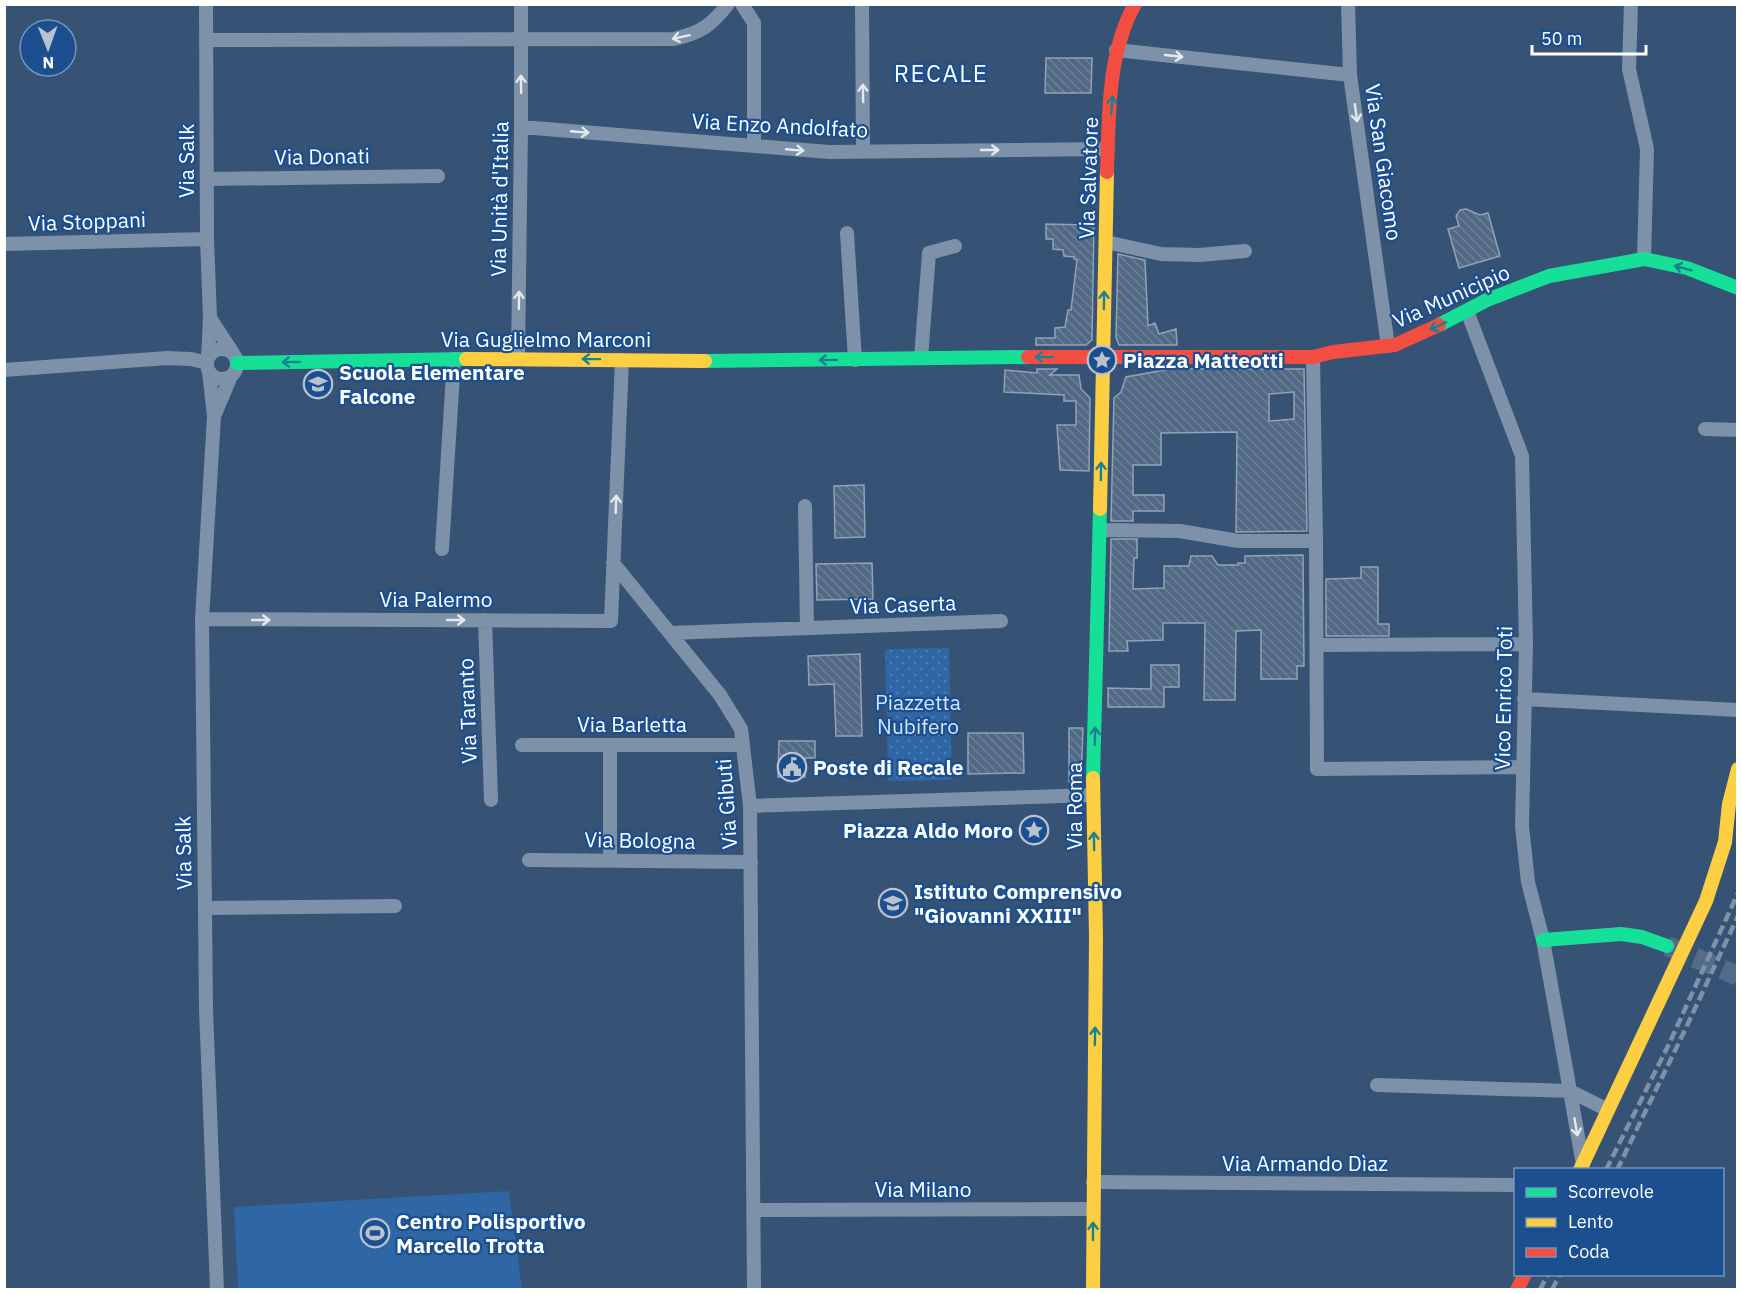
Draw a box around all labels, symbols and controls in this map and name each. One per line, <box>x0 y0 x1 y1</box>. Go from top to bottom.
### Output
north arrow <box>18 18 78 78</box>
scale bar <box>1532 18 1646 56</box>
text: 50 m <box>1541 27 1583 50</box>
one-way arrow <box>672 32 692 43</box>
one-way arrow <box>1164 51 1184 62</box>
text: N <box>42 53 54 73</box>
district label: RECALE <box>894 57 988 89</box>
one-way arrow <box>515 74 527 94</box>
street label: Via San Giacomo <box>1359 82 1409 242</box>
one-way arrow <box>857 84 869 104</box>
one-way arrow <box>1107 95 1118 115</box>
one-way arrow <box>1350 103 1361 123</box>
street label: Via Enzo Andolfato <box>691 106 869 144</box>
street label: Via Salvatore <box>1072 116 1104 240</box>
street label: Via Unità d'Italia <box>484 121 514 277</box>
street label: Via Salk <box>172 124 200 198</box>
one-way arrow <box>569 127 589 138</box>
street label: Via Donati <box>274 141 370 171</box>
one-way arrow <box>979 144 999 156</box>
one-way arrow <box>784 145 804 156</box>
street label: Via Stoppani <box>27 205 147 237</box>
street label: Via Municipio <box>1388 258 1514 334</box>
one-way arrow <box>1674 261 1693 273</box>
one-way arrow <box>513 290 524 310</box>
one-way arrow <box>1099 290 1110 310</box>
one-way arrow <box>1430 320 1448 332</box>
street label: Via Guglielmo Marconi <box>441 325 651 353</box>
place icon: Piazza Matteotti <box>1086 344 1118 376</box>
place label: Piazza Matteotti <box>1123 346 1284 374</box>
one-way arrow <box>1035 351 1055 363</box>
one-way arrow <box>582 354 602 365</box>
one-way arrow <box>819 354 839 366</box>
one-way arrow <box>282 356 302 368</box>
place label: Scuola Elementare Falcone <box>339 358 525 410</box>
school or university icon: Scuola Elementare Falcone <box>302 368 334 400</box>
one-way arrow <box>1095 462 1107 482</box>
one-way arrow <box>610 495 621 515</box>
street label: Via Palermo <box>380 585 492 613</box>
street label: Via Caserta <box>849 588 957 620</box>
one-way arrow <box>250 614 270 626</box>
one-way arrow <box>445 614 465 626</box>
street label: Vico Enrico Toti <box>1488 626 1518 770</box>
street label: Via Taranto <box>451 658 483 764</box>
park label: Piazzetta Nubifero <box>875 688 961 740</box>
street label: Via Barletta <box>577 710 687 738</box>
one-way arrow <box>1089 727 1101 747</box>
public building icon: Poste di Recale <box>776 751 808 783</box>
place label: Poste di Recale <box>813 753 964 781</box>
street label: Via Gibuti <box>709 758 743 850</box>
street label: Via Roma <box>1060 762 1088 850</box>
place icon: Piazza Aldo Moro <box>1018 814 1050 846</box>
street label: Via Salk <box>168 816 198 890</box>
place label: Piazza Aldo Moro <box>843 816 1013 844</box>
street label: Via Bologna <box>584 825 696 855</box>
one-way arrow <box>1089 832 1100 852</box>
place label: Istituto Comprensivo "Giovanni XXIII" <box>914 877 1122 929</box>
school or university icon: Istituto Comprensivo "Giovanni XXIII" <box>877 887 909 919</box>
one-way arrow <box>1089 1027 1101 1047</box>
one-way arrow <box>1571 1117 1582 1136</box>
street label: Via Armando Dìaz <box>1222 1149 1388 1177</box>
legend <box>1514 1168 1724 1276</box>
street label: Via Milano <box>874 1175 972 1203</box>
text: Scorrevole <box>1568 1180 1654 1203</box>
place label: Centro Polisportivo Marcello Trotta <box>396 1207 586 1259</box>
text: Lento <box>1568 1210 1613 1233</box>
sports icon: Centro Polisportivo Marcello Trotta <box>359 1217 391 1249</box>
one-way arrow <box>1087 1222 1099 1242</box>
text: Coda <box>1568 1240 1610 1263</box>

